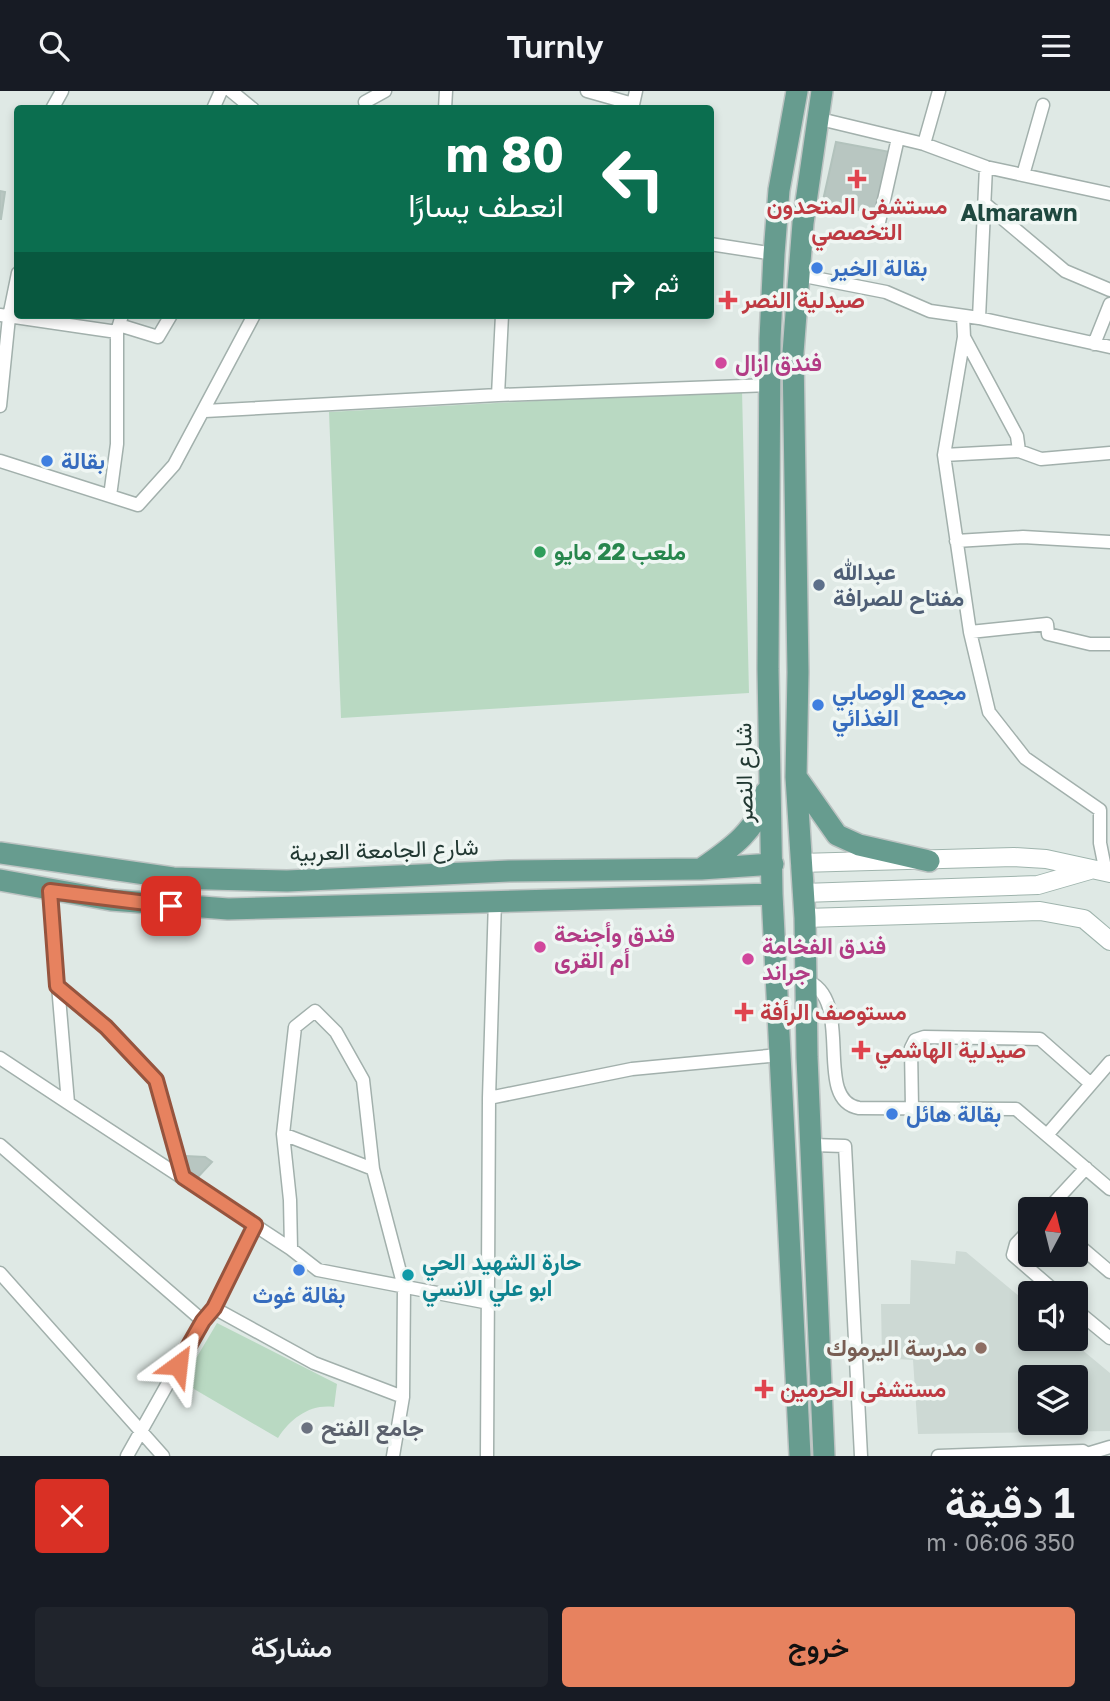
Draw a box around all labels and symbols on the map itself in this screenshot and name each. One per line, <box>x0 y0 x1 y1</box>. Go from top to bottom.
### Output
marker: مستشفى المتحدون التخصصي <box>847 169 867 189</box>
place label: مستشفى المتحدون التخصصي <box>766 191 948 252</box>
district label: Almarawn <box>961 197 1077 226</box>
place label: بقالة الخير <box>830 253 928 283</box>
marker: بقالة الخير <box>809 260 825 276</box>
place label: صيدلية النصر <box>741 285 865 315</box>
marker: صيدلية النصر <box>720 292 736 308</box>
place label: فندق ازال <box>735 348 822 378</box>
marker: فندق ازال <box>713 355 729 371</box>
place label: بقالة <box>61 446 105 475</box>
marker: بقالة <box>39 453 55 469</box>
place label: ملعب 22 مايو <box>554 537 686 567</box>
marker: ملعب 22 مايو <box>532 544 548 560</box>
place label: عبدالله مفتاح للصرافة <box>833 557 964 614</box>
marker: عبدالله مفتاح للصرافة <box>811 577 827 593</box>
place label: مجمع الوصابي الغذائي <box>832 677 967 738</box>
marker: مجمع الوصابي الغذائي <box>810 697 826 713</box>
street label: شارع النصر <box>728 723 761 824</box>
street label: شارع الجامعة العربية <box>289 832 479 869</box>
pin <box>141 876 201 936</box>
place label: فندق وأجنحة أم القرى <box>554 919 675 975</box>
place label: فندق الفخامة جراند <box>762 931 886 987</box>
marker: فندق وأجنحة أم القرى <box>532 939 548 955</box>
marker: فندق الفخامة جراند <box>740 951 756 967</box>
place label: مستوصف الرأفة <box>760 997 907 1027</box>
marker: مستوصف الرأفة <box>734 1002 754 1022</box>
place label: صيدلية الهاشمي <box>875 1035 1026 1070</box>
marker: صيدلية الهاشمي <box>853 1042 869 1058</box>
place label: بقالة هائل <box>906 1099 1001 1128</box>
marker: بقالة هائل <box>884 1106 900 1122</box>
north arrow <box>1018 1197 1088 1267</box>
place label: حارة الشهيد الحي ابو علي الانسي <box>422 1247 581 1308</box>
marker: بقالة غوث <box>291 1262 307 1278</box>
marker: حارة الشهيد الحي ابو علي الانسي <box>400 1267 416 1283</box>
place label: بقالة غوث <box>253 1280 345 1310</box>
position arrow <box>141 1328 215 1402</box>
place label: مدرسة اليرموك <box>826 1333 967 1363</box>
marker: مدرسة اليرموك <box>973 1340 989 1356</box>
place label: مستشفى الحرمين <box>780 1374 946 1404</box>
marker: مستشفى الحرمين <box>754 1379 774 1399</box>
place label: جامع الفتح <box>321 1413 424 1444</box>
marker: جامع الفتح <box>299 1420 315 1436</box>

